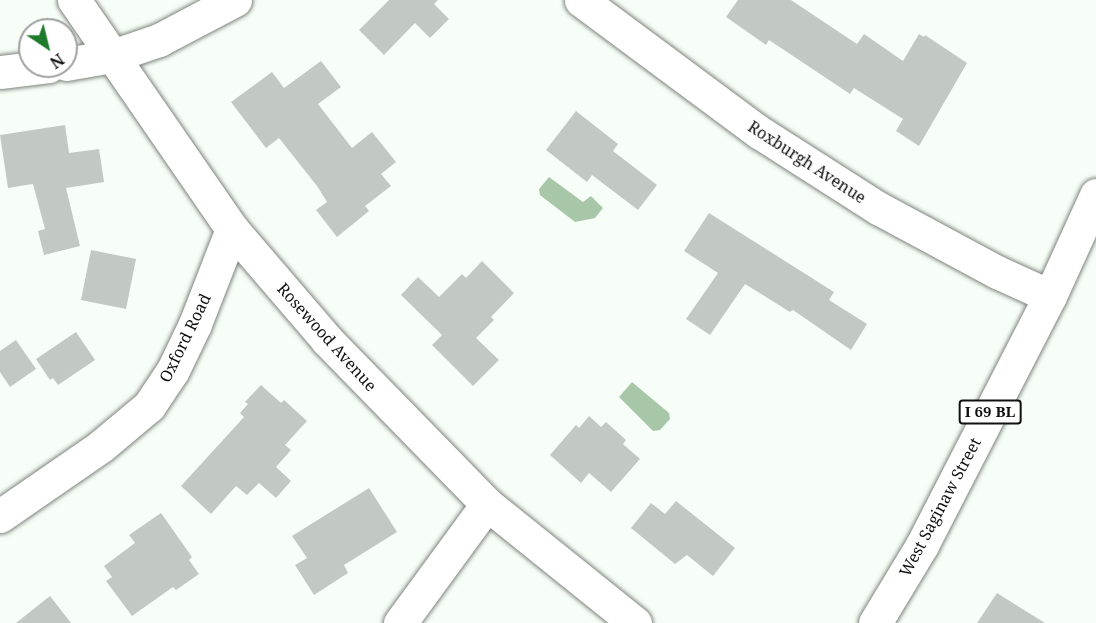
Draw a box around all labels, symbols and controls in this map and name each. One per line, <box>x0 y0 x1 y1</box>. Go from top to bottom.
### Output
north arrow <box>18 18 78 78</box>
text: N <box>46 48 69 74</box>
street label: Roxburgh Avenue <box>744 117 870 207</box>
street label: Rosewood Avenue <box>273 279 381 395</box>
street label: Oxford Road <box>155 290 215 386</box>
road number: I 69 BL <box>958 400 1022 424</box>
street label: West Saginaw Street <box>895 434 985 580</box>

